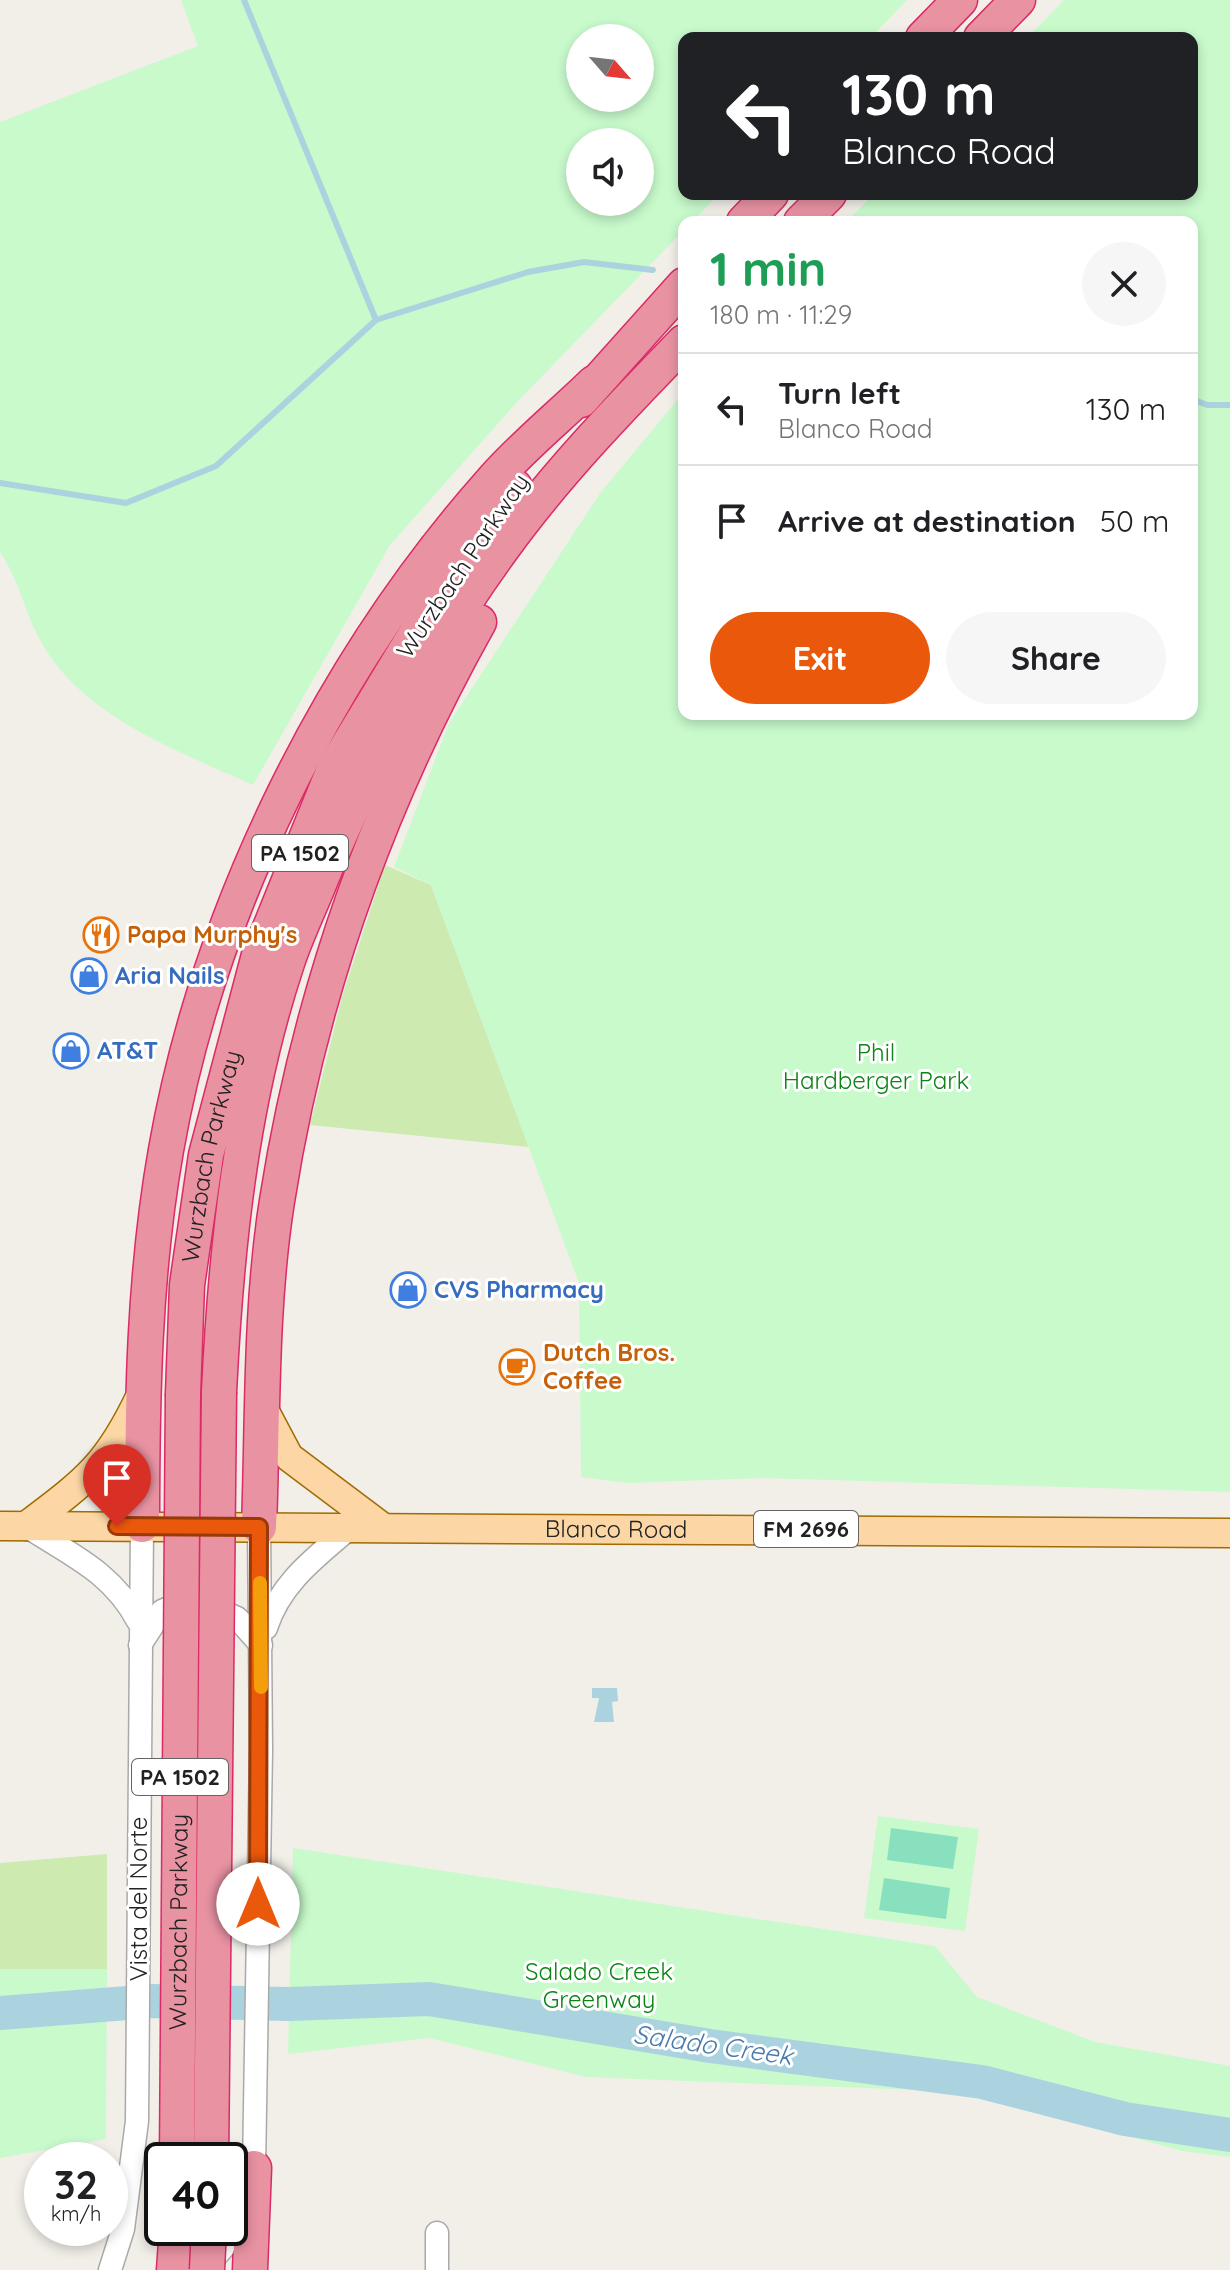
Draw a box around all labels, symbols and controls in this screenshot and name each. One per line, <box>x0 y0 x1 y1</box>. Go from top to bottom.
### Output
north arrow <box>566 24 654 112</box>
map controls <box>566 24 654 216</box>
text: 130 m <box>842 59 996 129</box>
icon: left <box>710 64 814 168</box>
button: sound <box>566 128 654 216</box>
text: Blanco Road <box>842 128 1056 173</box>
text: 1 min <box>710 238 826 298</box>
button: close <box>1082 242 1166 326</box>
text: 180 m · 11:29 <box>710 298 852 331</box>
text: Turn left <box>778 374 901 412</box>
icon: left <box>710 387 754 431</box>
text: 130 m <box>1086 390 1166 428</box>
text: Blanco Road <box>778 412 932 445</box>
street label: Wurzbach Parkway <box>389 467 535 663</box>
icon: arrive <box>710 499 754 543</box>
text: Arrive at destination <box>778 502 1076 540</box>
text: 50 m <box>1100 502 1169 540</box>
button: Exit <box>710 612 930 704</box>
button: Share <box>946 612 1166 704</box>
road number: PA 1502 <box>252 835 348 871</box>
restaurant icon: Papa Murphy's <box>82 916 120 954</box>
place label: Papa Murphy's <box>127 919 297 949</box>
shop icon: Aria Nails <box>70 957 108 995</box>
place label: Aria Nails <box>115 960 225 990</box>
shop icon: AT&T <box>52 1032 90 1070</box>
place label: AT&T <box>97 1035 158 1065</box>
park label: Phil Hardberger Park <box>783 1037 969 1095</box>
street label: Wurzbach Parkway <box>174 1047 247 1264</box>
shop icon: CVS Pharmacy <box>389 1271 427 1309</box>
place label: CVS Pharmacy <box>434 1274 604 1304</box>
place label: Dutch Bros. Coffee <box>543 1337 675 1395</box>
cafe icon: Dutch Bros. Coffee <box>498 1348 536 1386</box>
pin <box>83 1444 151 1526</box>
icon: arrive <box>95 1456 139 1500</box>
road number: FM 2696 <box>754 1511 858 1547</box>
street label: Blanco Road <box>545 1513 687 1544</box>
road number: PA 1502 <box>132 1759 228 1795</box>
street label: Wurzbach Parkway <box>162 1814 194 2030</box>
street label: Vista del Norte <box>123 1817 153 1981</box>
position arrow <box>216 1862 300 1946</box>
park label: Salado Creek Greenway <box>525 1956 673 2014</box>
water label: Salado Creek <box>631 2017 797 2072</box>
speed limit sign: 40 <box>144 2142 248 2246</box>
text: 32 <box>54 2159 98 2209</box>
text: km/h <box>51 2201 101 2226</box>

